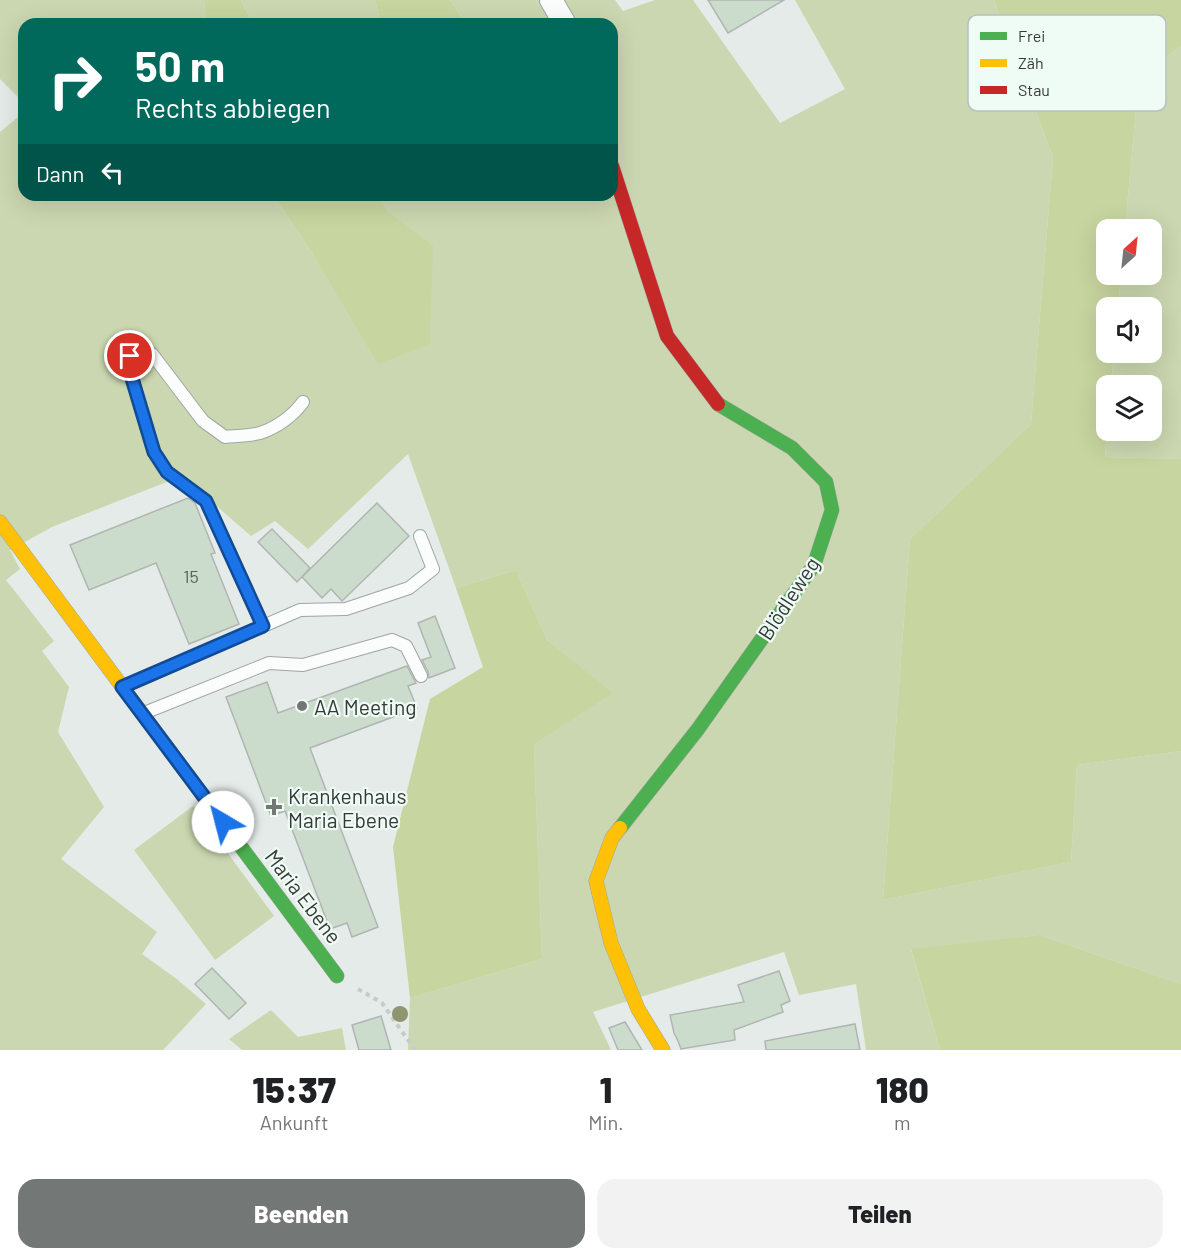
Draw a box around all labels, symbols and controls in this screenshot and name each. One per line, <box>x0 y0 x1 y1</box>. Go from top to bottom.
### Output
legend <box>968 15 1166 111</box>
text: Frei <box>1018 26 1045 45</box>
text: 50 m <box>135 40 225 90</box>
icon: right <box>36 42 114 120</box>
text: Zäh <box>1018 53 1044 72</box>
text: Stau <box>1018 80 1050 99</box>
text: Rechts abbiegen <box>135 91 331 123</box>
icon: left <box>96 156 129 189</box>
text: Dann <box>36 160 84 186</box>
north arrow <box>1096 219 1162 285</box>
map controls <box>1096 219 1162 441</box>
button: sound <box>1096 297 1162 363</box>
pin <box>104 330 155 381</box>
icon: arrive <box>113 339 146 372</box>
button: layers <box>1096 375 1162 441</box>
street label: Blödleweg <box>752 552 824 644</box>
house number: 15 <box>183 565 199 587</box>
place label: AA Meeting <box>314 694 417 719</box>
marker: AA Meeting <box>295 699 309 713</box>
place label: Krankenhaus Maria Ebene <box>288 783 406 832</box>
position arrow <box>191 790 255 854</box>
marker: Krankenhaus Maria Ebene <box>265 798 283 816</box>
street label: Maria Ebene <box>261 844 347 948</box>
text: 15:37 <box>252 1067 336 1110</box>
text: 1 <box>599 1067 612 1110</box>
text: 180 <box>876 1067 929 1110</box>
text: Ankunft <box>260 1110 328 1134</box>
text: Min. <box>588 1110 623 1134</box>
text: m <box>894 1110 911 1134</box>
button: Beenden <box>18 1179 585 1248</box>
button: Teilen <box>597 1179 1163 1248</box>

